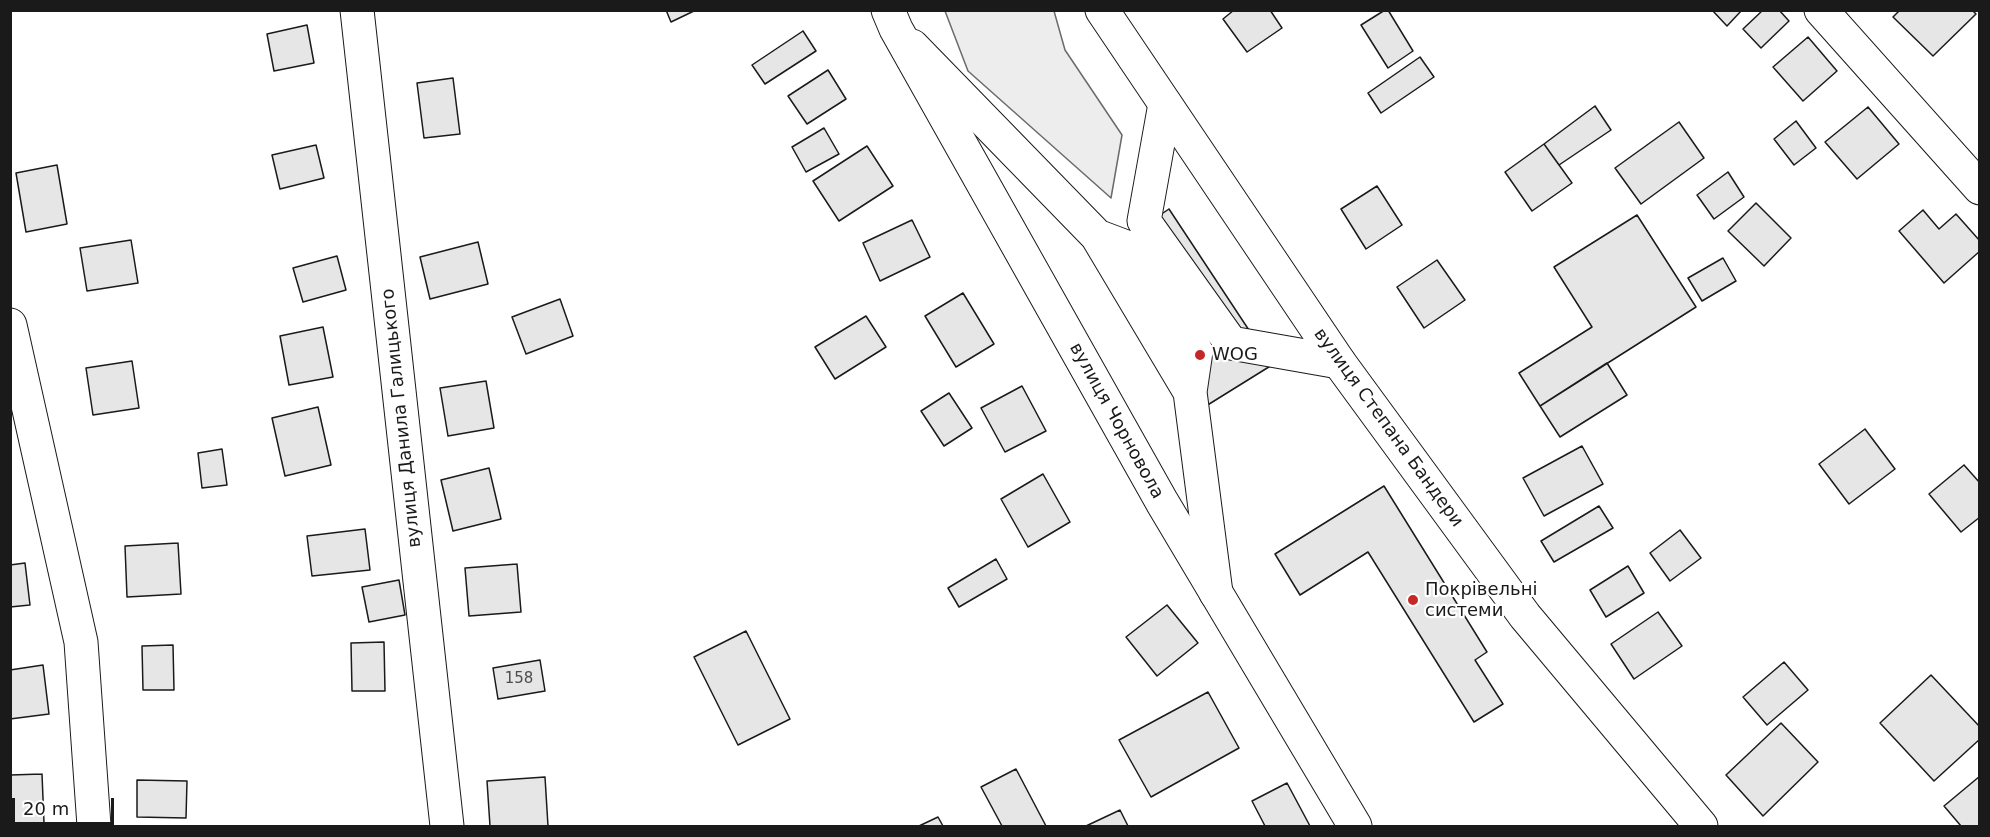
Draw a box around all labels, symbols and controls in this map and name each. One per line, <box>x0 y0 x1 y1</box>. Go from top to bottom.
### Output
street label: вулиця Данила Галицького <box>378 287 426 549</box>
street label: вулиця Степана Бандери <box>1309 324 1467 532</box>
street label: вулиця Чорновола <box>1064 339 1168 503</box>
place label: WOG <box>1212 344 1258 366</box>
marker: WOG <box>1193 348 1207 362</box>
place label: Покрівельні системи <box>1425 579 1537 622</box>
marker: Покрівельні системи <box>1406 593 1420 607</box>
house number: 158 <box>505 670 533 688</box>
scale bar <box>15 786 117 824</box>
text: 20 m <box>23 798 69 819</box>

